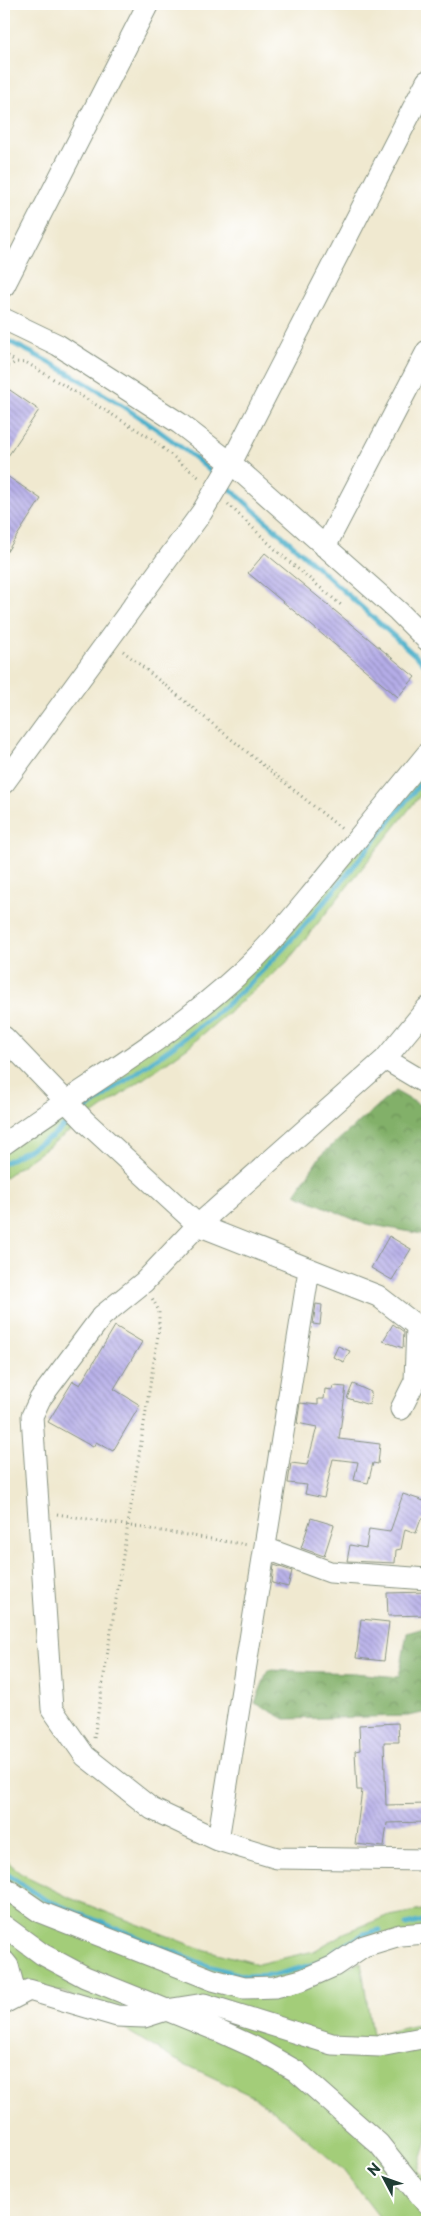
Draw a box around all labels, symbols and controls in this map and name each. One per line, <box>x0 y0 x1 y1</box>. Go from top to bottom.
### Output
north arrow <box>358 2154 408 2204</box>
text: N <box>362 2158 385 2180</box>

